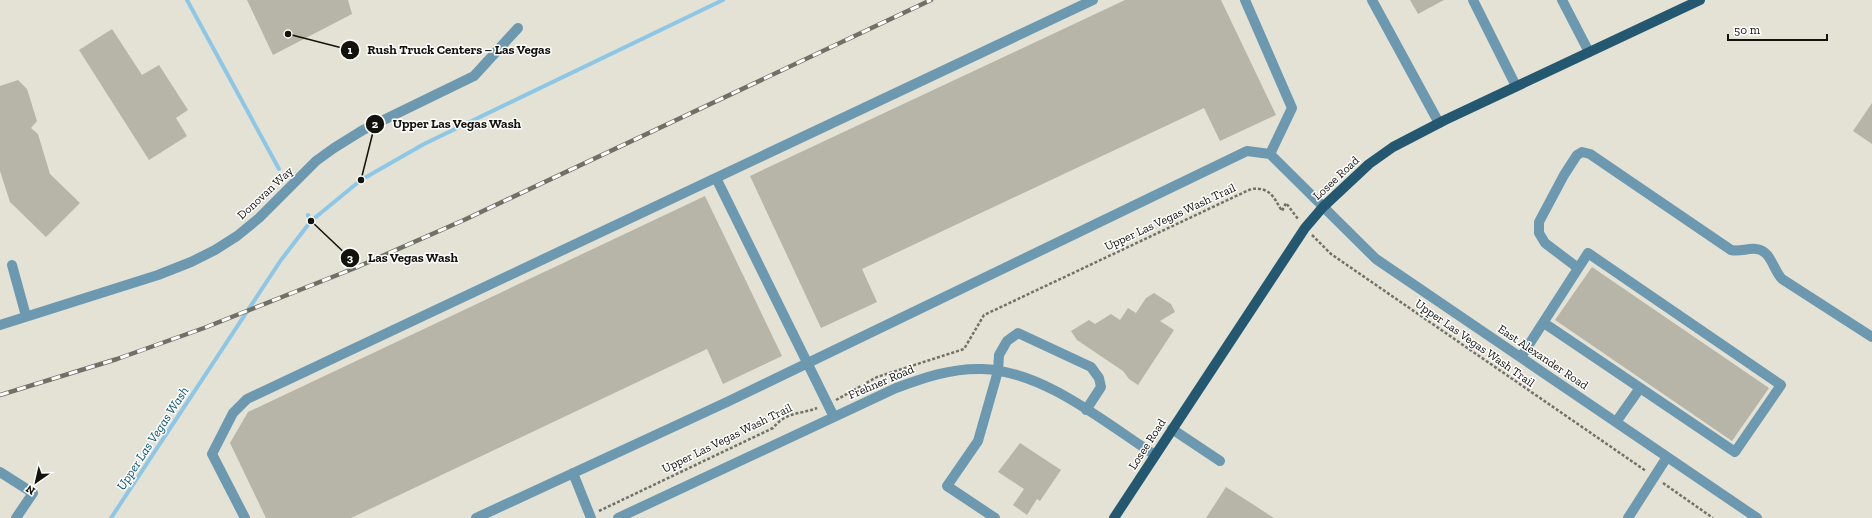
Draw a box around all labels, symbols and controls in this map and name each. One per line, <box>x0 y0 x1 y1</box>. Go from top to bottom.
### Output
scale bar <box>1728 16 1827 42</box>
text: 50 m <box>1734 23 1761 37</box>
callout: Rush Truck Centers – Las Vegas <box>340 37 559 62</box>
text: Rush Truck Centers – Las Vegas <box>367 42 551 57</box>
text: 1 <box>348 43 353 57</box>
callout: Upper Las Vegas Wash <box>365 111 530 136</box>
text: Upper Las Vegas Wash <box>393 116 522 131</box>
text: 2 <box>372 117 379 131</box>
street label: Losee Road <box>1310 153 1362 203</box>
street label: Donovan Way <box>234 163 296 222</box>
street label: Upper Las Vegas Wash Trail <box>1102 180 1238 254</box>
callout: Las Vegas Wash <box>340 245 467 270</box>
text: Las Vegas Wash <box>368 250 459 265</box>
text: 3 <box>347 251 354 265</box>
street label: Upper Las Vegas Wash Trail <box>1412 296 1538 390</box>
street label: East Alexander Road <box>1495 322 1591 393</box>
street label: Frehner Road <box>846 362 916 402</box>
water label: Upper Las Vegas Wash <box>113 383 192 493</box>
street label: Upper Las Vegas Wash Trail <box>660 400 794 476</box>
street label: Losee Road <box>1125 416 1169 472</box>
north arrow <box>16 462 56 502</box>
text: N <box>23 482 38 498</box>

